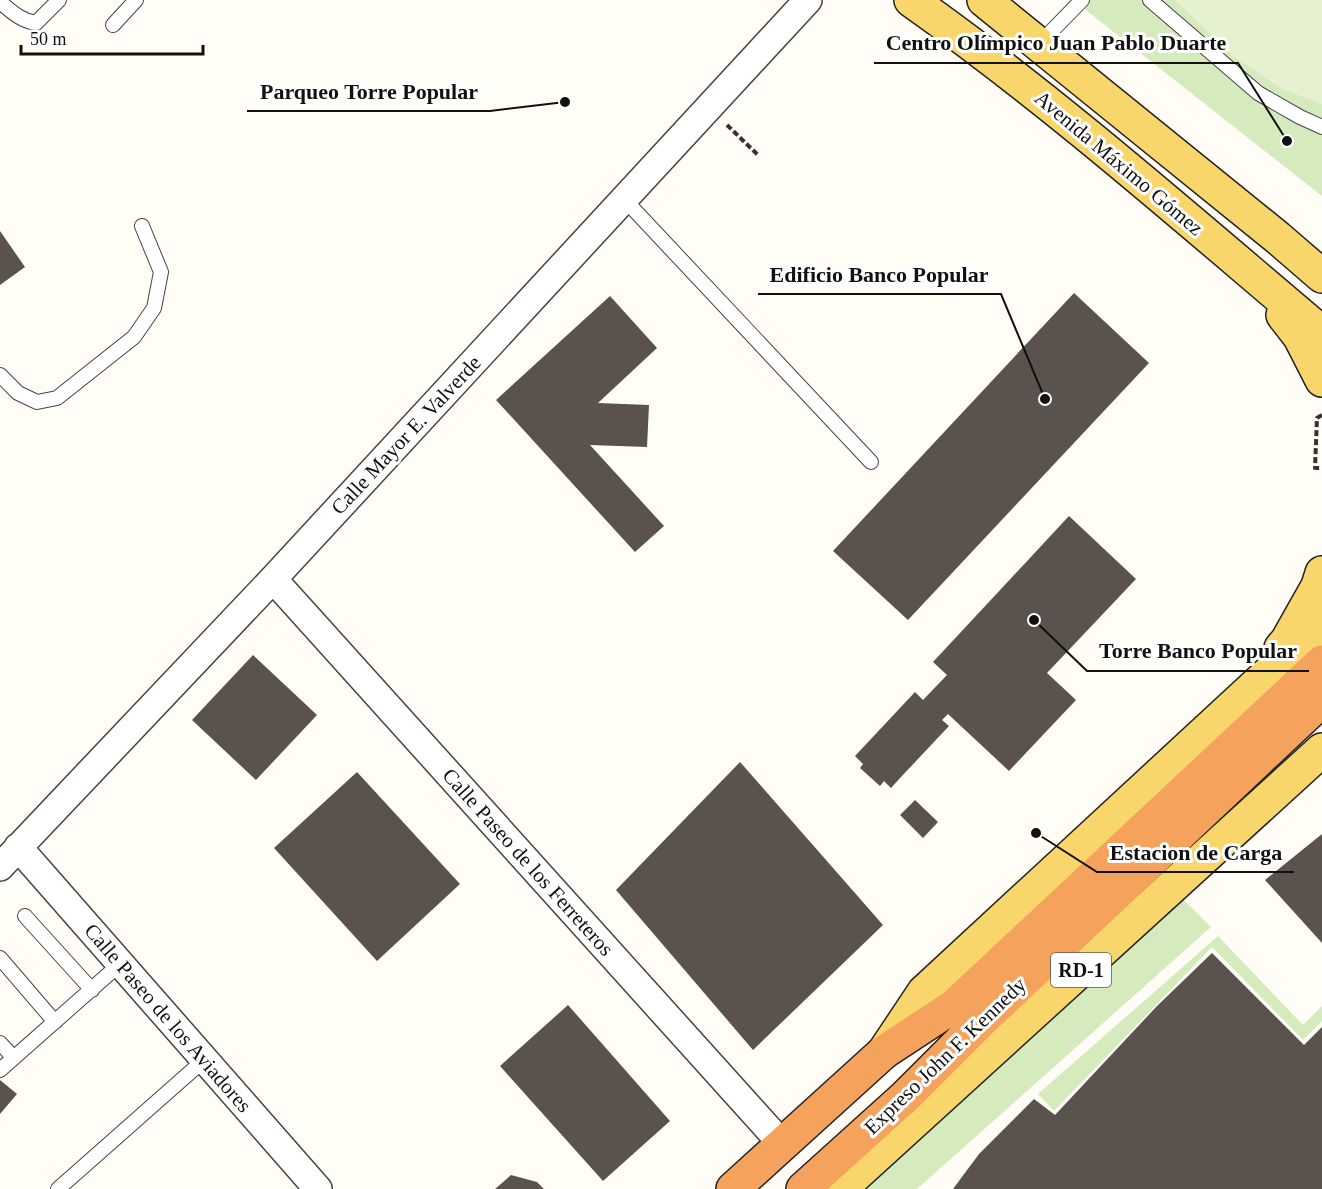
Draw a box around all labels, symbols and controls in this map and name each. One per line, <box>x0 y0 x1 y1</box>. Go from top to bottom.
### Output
scale bar <box>21 18 202 56</box>
callout: Centro Olímpico Juan Pablo Duarte <box>874 23 1238 63</box>
text: 50 m <box>30 29 67 49</box>
text: Centro Olímpico Juan Pablo Duarte <box>886 30 1227 55</box>
callout: Parqueo Torre Popular <box>247 71 490 111</box>
text: Parqueo Torre Popular <box>260 79 478 104</box>
street label: Avenida Máximo Gómez <box>1030 86 1208 240</box>
callout: Edificio Banco Popular <box>758 254 1001 294</box>
text: Edificio Banco Popular <box>770 262 989 287</box>
street label: Calle Mayor E. Valverde <box>326 351 486 519</box>
callout: Torre Banco Popular <box>1087 631 1309 671</box>
text: Torre Banco Popular <box>1099 638 1297 663</box>
street label: Calle Paseo de los Ferreteros <box>438 763 618 961</box>
callout: Estacion de Carga <box>1097 832 1294 872</box>
text: Estacion de Carga <box>1110 840 1282 865</box>
street label: Calle Paseo de los Aviadores <box>79 919 257 1117</box>
road number: RD-1 <box>1051 953 1111 987</box>
street label: Expreso John F. Kennedy <box>859 972 1031 1139</box>

